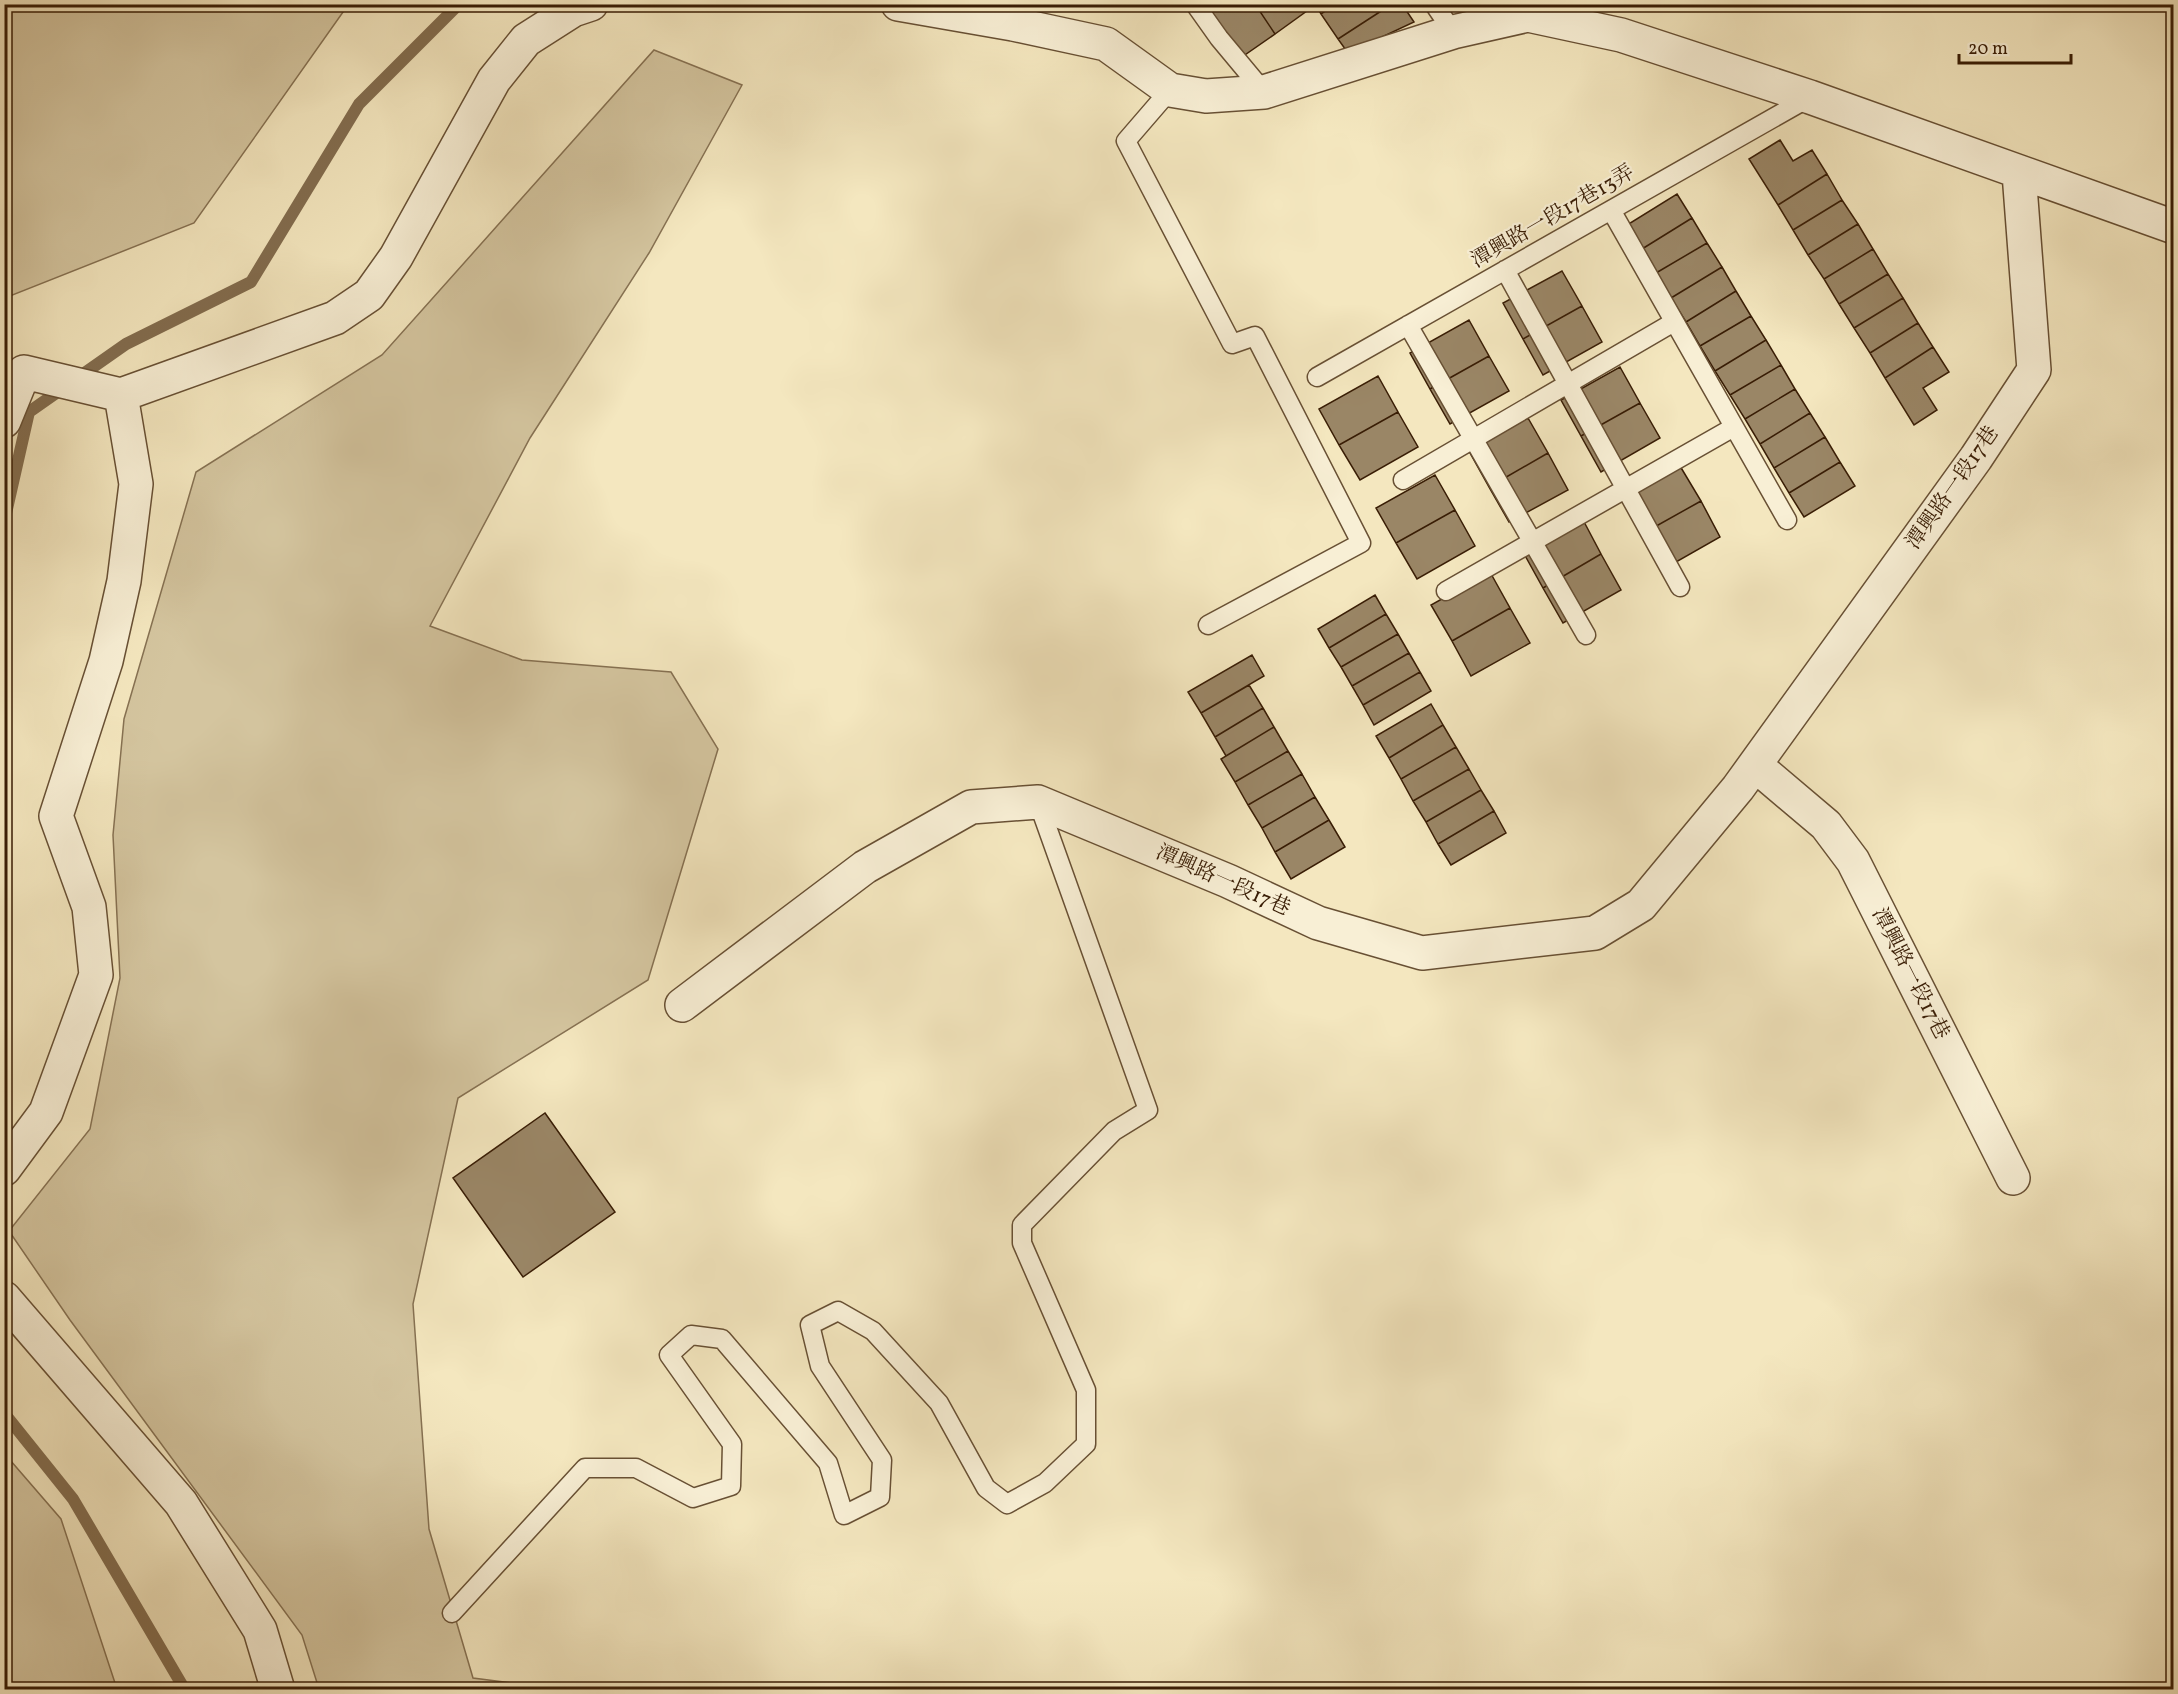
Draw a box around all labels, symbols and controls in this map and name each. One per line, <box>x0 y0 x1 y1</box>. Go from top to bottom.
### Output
scale bar <box>1959 27 2072 65</box>
text: 20 m <box>1968 37 2008 62</box>
street label: 潭興路一段17巷13弄 <box>1466 158 1640 276</box>
street label: 潭興路一段17巷 <box>1900 421 2006 555</box>
street label: 潭興路一段17巷 <box>1151 838 1295 924</box>
street label: 潭興路一段17巷 <box>1864 903 1956 1045</box>

